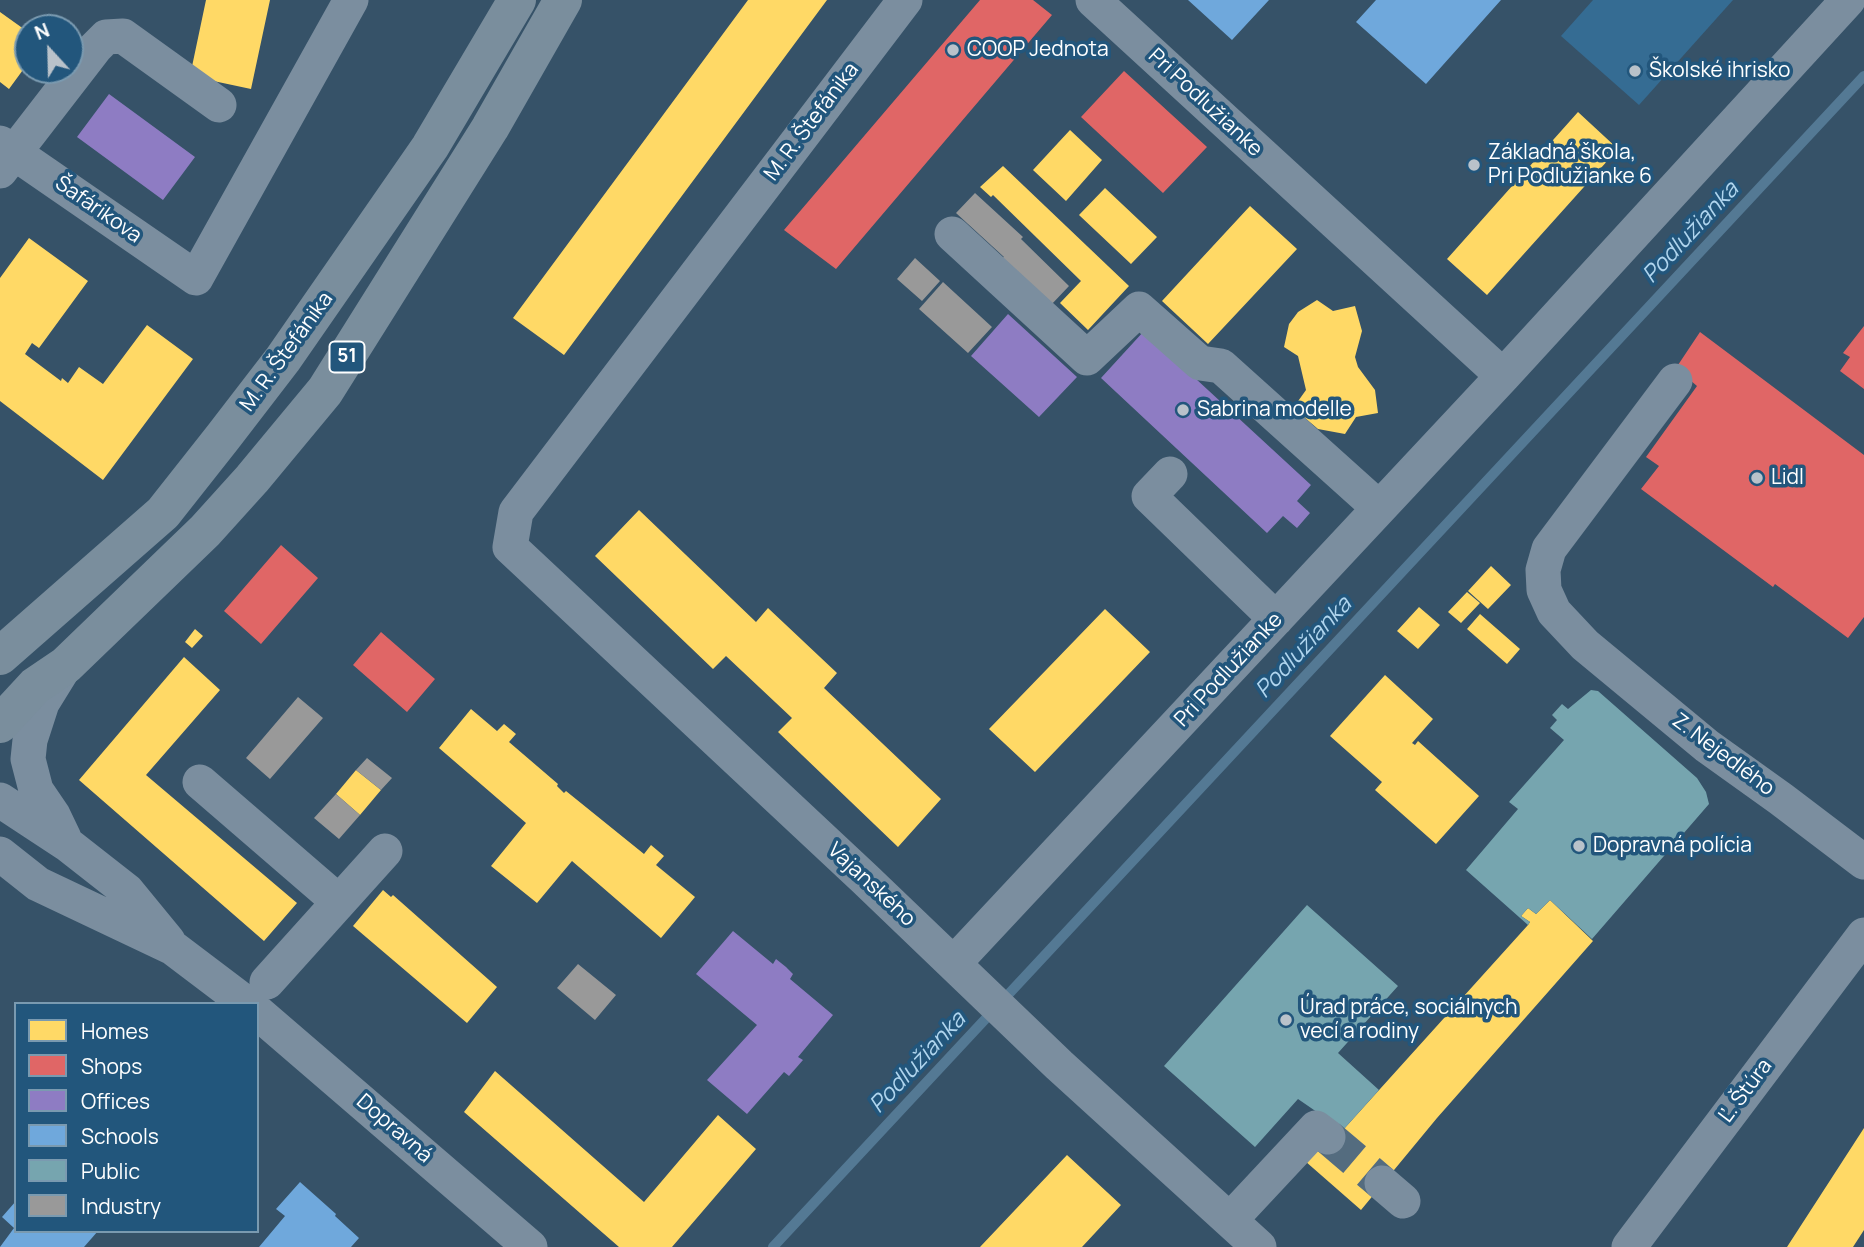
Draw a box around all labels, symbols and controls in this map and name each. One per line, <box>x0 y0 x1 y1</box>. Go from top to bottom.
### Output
north arrow <box>14 14 84 84</box>
text: N <box>31 17 53 46</box>
place label: COOP Jednota <box>967 37 1109 63</box>
marker: COOP Jednota <box>945 42 961 58</box>
street label: Pri Podlužianke <box>1143 44 1267 162</box>
street label: M. R. Štefánika <box>759 58 865 186</box>
place label: Školské ihrisko <box>1649 58 1790 84</box>
marker: Školské ihrisko <box>1627 63 1643 79</box>
place label: Základná škola, Pri Podlužianke 6 <box>1488 140 1652 190</box>
marker: Základná škola, Pri Podlužianke 6 <box>1466 157 1482 173</box>
street label: Šafárikova <box>50 171 146 249</box>
water label: Podlužianka <box>1637 177 1745 289</box>
street label: M. R. Štefánika <box>235 287 339 417</box>
road number: 51 <box>330 342 364 372</box>
place label: Sabrina modelle <box>1197 397 1352 423</box>
marker: Sabrina modelle <box>1175 402 1191 418</box>
place label: Lidl <box>1771 465 1804 491</box>
marker: Lidl <box>1749 470 1765 486</box>
water label: Podlužianka <box>1250 592 1358 704</box>
street label: Pri Podlužianke <box>1170 608 1288 732</box>
street label: Z. Nejedlého <box>1667 708 1779 802</box>
place label: Dopravná polícia <box>1593 833 1752 859</box>
street label: Vajanského <box>822 838 920 932</box>
marker: Dopravná polícia <box>1571 838 1587 854</box>
place label: Úrad práce, sociálnych vecí a rodiny <box>1300 995 1517 1045</box>
legend <box>14 1002 259 1233</box>
water label: Podlužianka <box>864 1007 972 1119</box>
marker: Úrad práce, sociálnych vecí a rodiny <box>1278 1012 1294 1028</box>
text: Homes <box>81 1017 149 1045</box>
text: Shops <box>81 1052 142 1080</box>
street label: Ľ. Štúra <box>1714 1054 1778 1128</box>
text: Offices <box>81 1087 150 1115</box>
street label: Dopravná <box>351 1089 437 1169</box>
text: Schools <box>81 1122 159 1150</box>
text: Public <box>81 1157 140 1185</box>
text: Industry <box>81 1192 161 1220</box>

